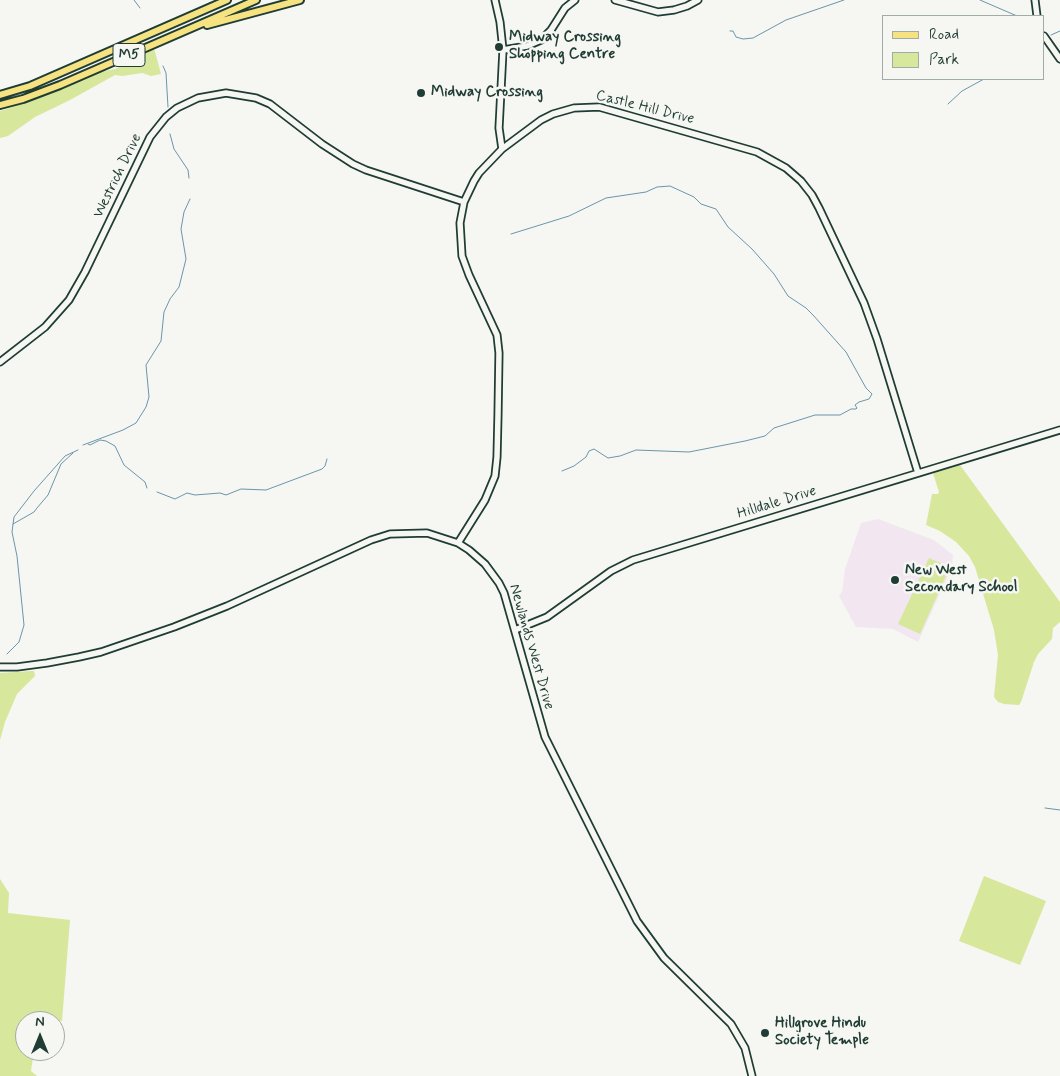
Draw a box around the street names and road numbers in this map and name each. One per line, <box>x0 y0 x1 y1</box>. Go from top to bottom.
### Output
road number: M5 <box>113 44 145 66</box>
street label: Castle Hill Drive <box>594 87 696 129</box>
street label: Westrich Drive <box>90 131 146 221</box>
street label: Hilldale Drive <box>735 482 819 524</box>
street label: Newlands West Drive <box>504 582 558 712</box>

